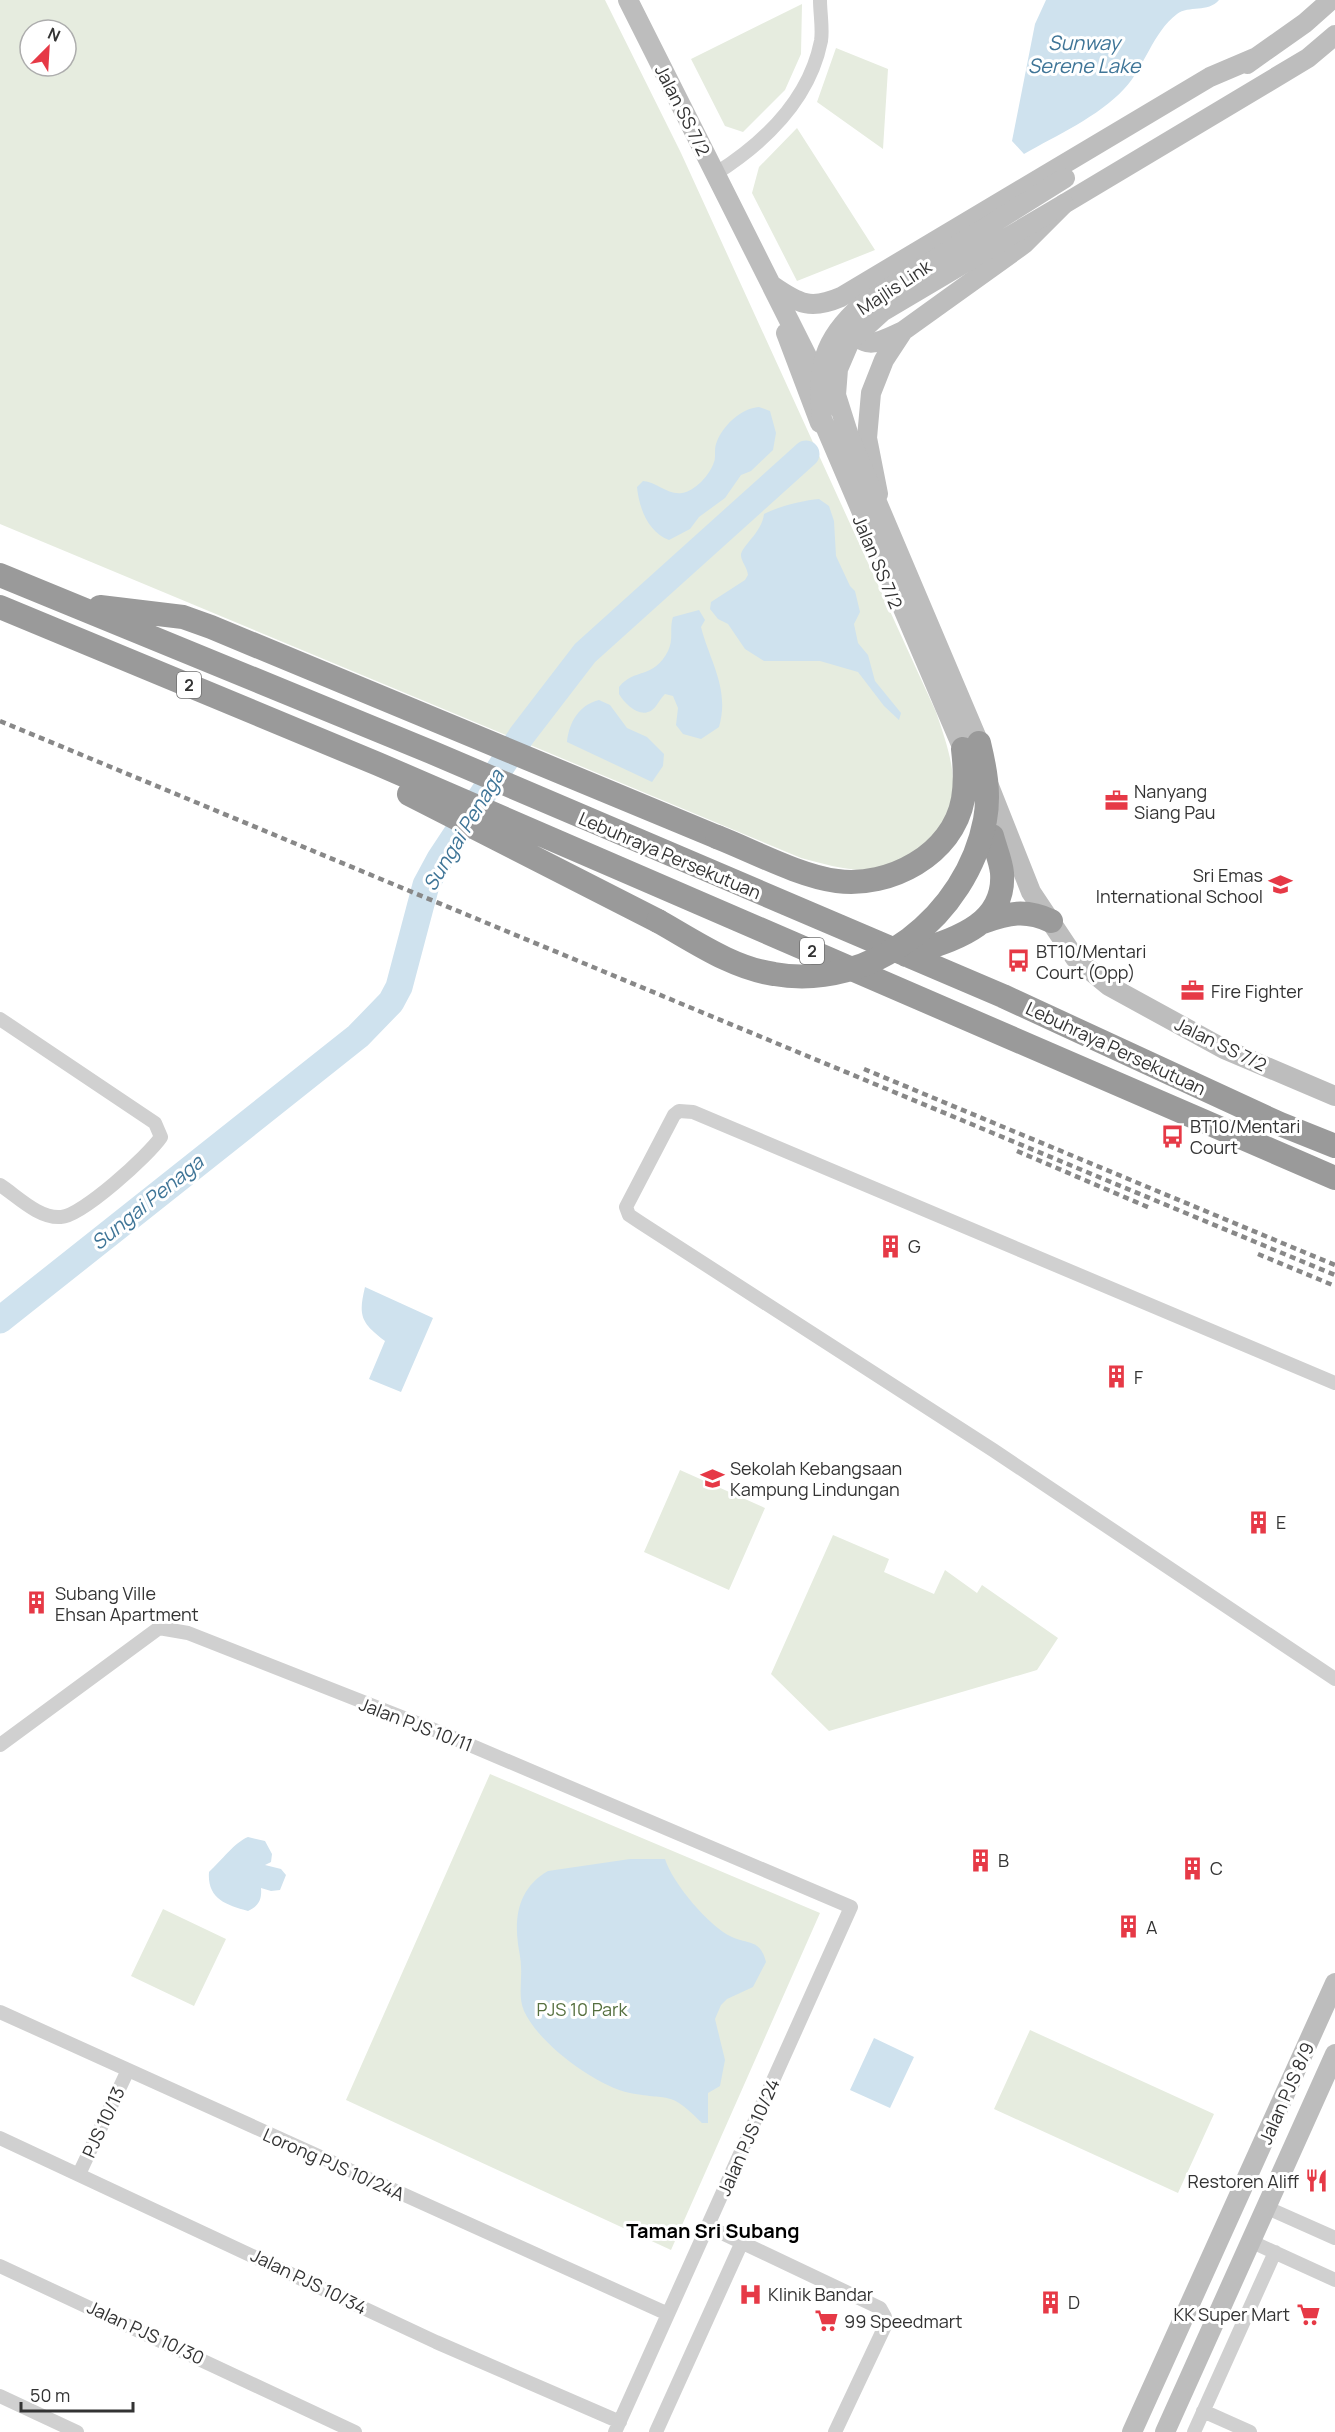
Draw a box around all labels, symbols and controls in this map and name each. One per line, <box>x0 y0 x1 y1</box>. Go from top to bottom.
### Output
north arrow <box>18 18 78 78</box>
text: N <box>44 22 64 47</box>
water label: Sunway Serene Lake <box>1028 29 1142 79</box>
street label: Jalan SS 7/2 <box>650 60 716 160</box>
street label: Majlis Link <box>852 253 937 320</box>
street label: Jalan SS 7/2 <box>848 512 908 612</box>
road number: 2 <box>177 672 201 698</box>
water label: Sungai Penaga <box>416 764 510 896</box>
place label: Nanyang Siang Pau <box>1134 779 1215 824</box>
office icon: Nanyang Siang Pau <box>1103 788 1129 814</box>
street label: Lebuhraya Persekutuan <box>575 806 765 904</box>
place label: Sri Emas International School <box>1096 863 1263 908</box>
school or university icon: Sri Emas International School <box>1268 872 1294 898</box>
road number: 2 <box>800 938 824 964</box>
place label: BT10/Mentari Court (Opp) <box>1036 939 1146 984</box>
bus stop icon: BT10/Mentari Court (Opp) <box>1005 948 1031 974</box>
office icon: Fire Fighter <box>1180 978 1206 1004</box>
place label: Fire Fighter <box>1211 979 1304 1003</box>
street label: Lebuhraya Persekutuan <box>1022 996 1210 1100</box>
street label: Jalan SS 7/2 <box>1171 1011 1271 1077</box>
place label: BT10/Mentari Court <box>1190 1114 1300 1159</box>
bus stop icon: BT10/Mentari Court <box>1159 1123 1185 1149</box>
water label: Sungai Penaga <box>85 1148 209 1256</box>
building icon: G <box>877 1233 903 1259</box>
place label: G <box>908 1234 921 1258</box>
building icon: F <box>1103 1364 1129 1390</box>
place label: F <box>1134 1365 1143 1389</box>
place label: Sekolah Kebangsaan Kampung Lindungan <box>730 1456 902 1501</box>
school or university icon: Sekolah Kebangsaan Kampung Lindungan <box>699 1465 725 1491</box>
building icon: E <box>1245 1509 1271 1535</box>
place label: E <box>1276 1510 1286 1534</box>
place label: Subang Ville Ehsan Apartment <box>55 1581 199 1626</box>
building icon: Subang Ville Ehsan Apartment <box>24 1590 50 1616</box>
street label: Jalan PJS 10/11 <box>356 1691 476 1757</box>
building icon: B <box>967 1847 993 1873</box>
place label: B <box>998 1848 1009 1872</box>
building icon: C <box>1179 1855 1205 1881</box>
place label: C <box>1210 1856 1223 1880</box>
building icon: A <box>1115 1914 1141 1940</box>
place label: A <box>1146 1915 1158 1939</box>
park label: PJS 10 Park <box>536 1997 629 2021</box>
street label: Jalan PJS 8/9 <box>1253 2038 1319 2148</box>
street label: Jalan PJS 10/24 <box>711 2075 785 2199</box>
street label: PJS 10/13 <box>76 2083 130 2161</box>
street label: Lorong PJS 10/24A <box>259 2122 409 2206</box>
restaurant icon: Restoren Aliff <box>1304 2168 1330 2194</box>
place label: Restoren Aliff <box>1188 2169 1299 2193</box>
district label: Taman Sri Subang <box>626 2217 800 2244</box>
street label: Jalan PJS 10/34 <box>247 2243 371 2319</box>
hospital icon: Klinik Bandar <box>737 2281 763 2307</box>
place label: Klinik Bandar <box>768 2282 874 2306</box>
building icon: D <box>1037 2289 1063 2315</box>
place label: D <box>1068 2290 1080 2314</box>
street label: Jalan PJS 10/30 <box>84 2294 208 2370</box>
supermarket icon: KK Super Mart <box>1295 2301 1321 2327</box>
place label: KK Super Mart <box>1174 2302 1290 2326</box>
supermarket icon: 99 Speedmart <box>813 2308 839 2334</box>
place label: 99 Speedmart <box>844 2309 962 2333</box>
scale bar <box>21 2375 134 2413</box>
text: 50 m <box>30 2383 70 2407</box>

